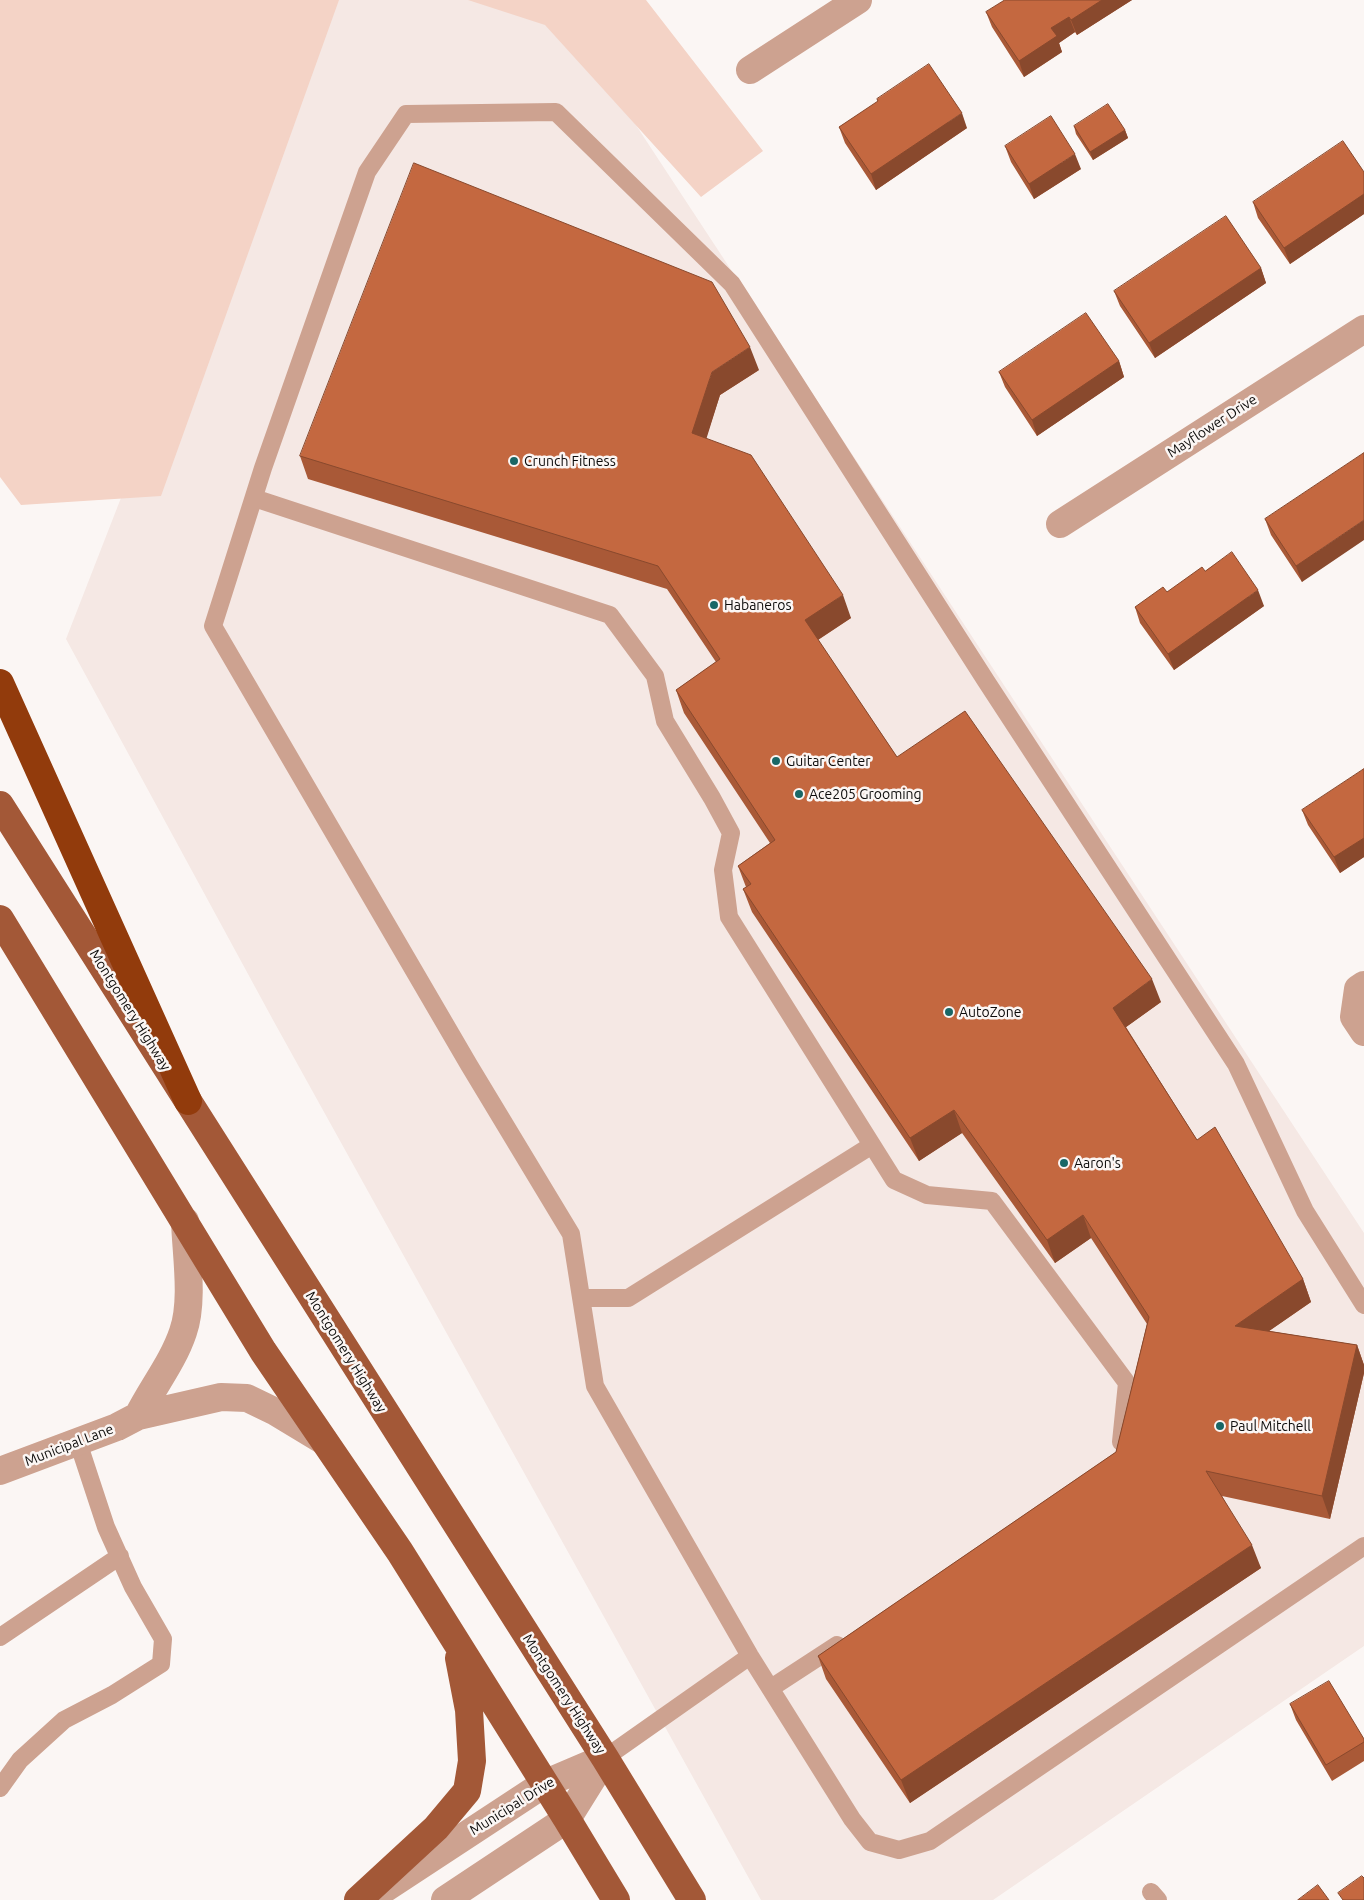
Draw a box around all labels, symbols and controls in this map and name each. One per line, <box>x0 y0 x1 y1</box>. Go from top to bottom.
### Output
street label: Mayflower Drive <box>1164 391 1260 461</box>
place label: Crunch Fitness <box>524 453 616 469</box>
marker: Crunch Fitness <box>508 455 520 467</box>
place label: Habaneros <box>724 597 792 613</box>
marker: Habaneros <box>708 599 720 611</box>
place label: Guitar Center <box>786 753 871 769</box>
marker: Guitar Center <box>770 755 782 767</box>
place label: Ace205 Grooming <box>809 786 922 802</box>
marker: Ace205 Grooming <box>793 788 805 800</box>
street label: Montgomery Highway <box>86 946 174 1074</box>
place label: AutoZone <box>959 1004 1021 1020</box>
marker: AutoZone <box>943 1006 955 1018</box>
place label: Aaron's <box>1074 1155 1121 1171</box>
marker: Aaron's <box>1058 1157 1070 1169</box>
street label: Montgomery Highway <box>302 1288 390 1416</box>
place label: Paul Mitchell <box>1230 1418 1311 1434</box>
street label: Municipal Lane <box>22 1420 116 1470</box>
marker: Paul Mitchell <box>1214 1420 1226 1432</box>
street label: Montgomery Highway <box>519 1631 609 1757</box>
street label: Municipal Drive <box>466 1773 558 1839</box>

